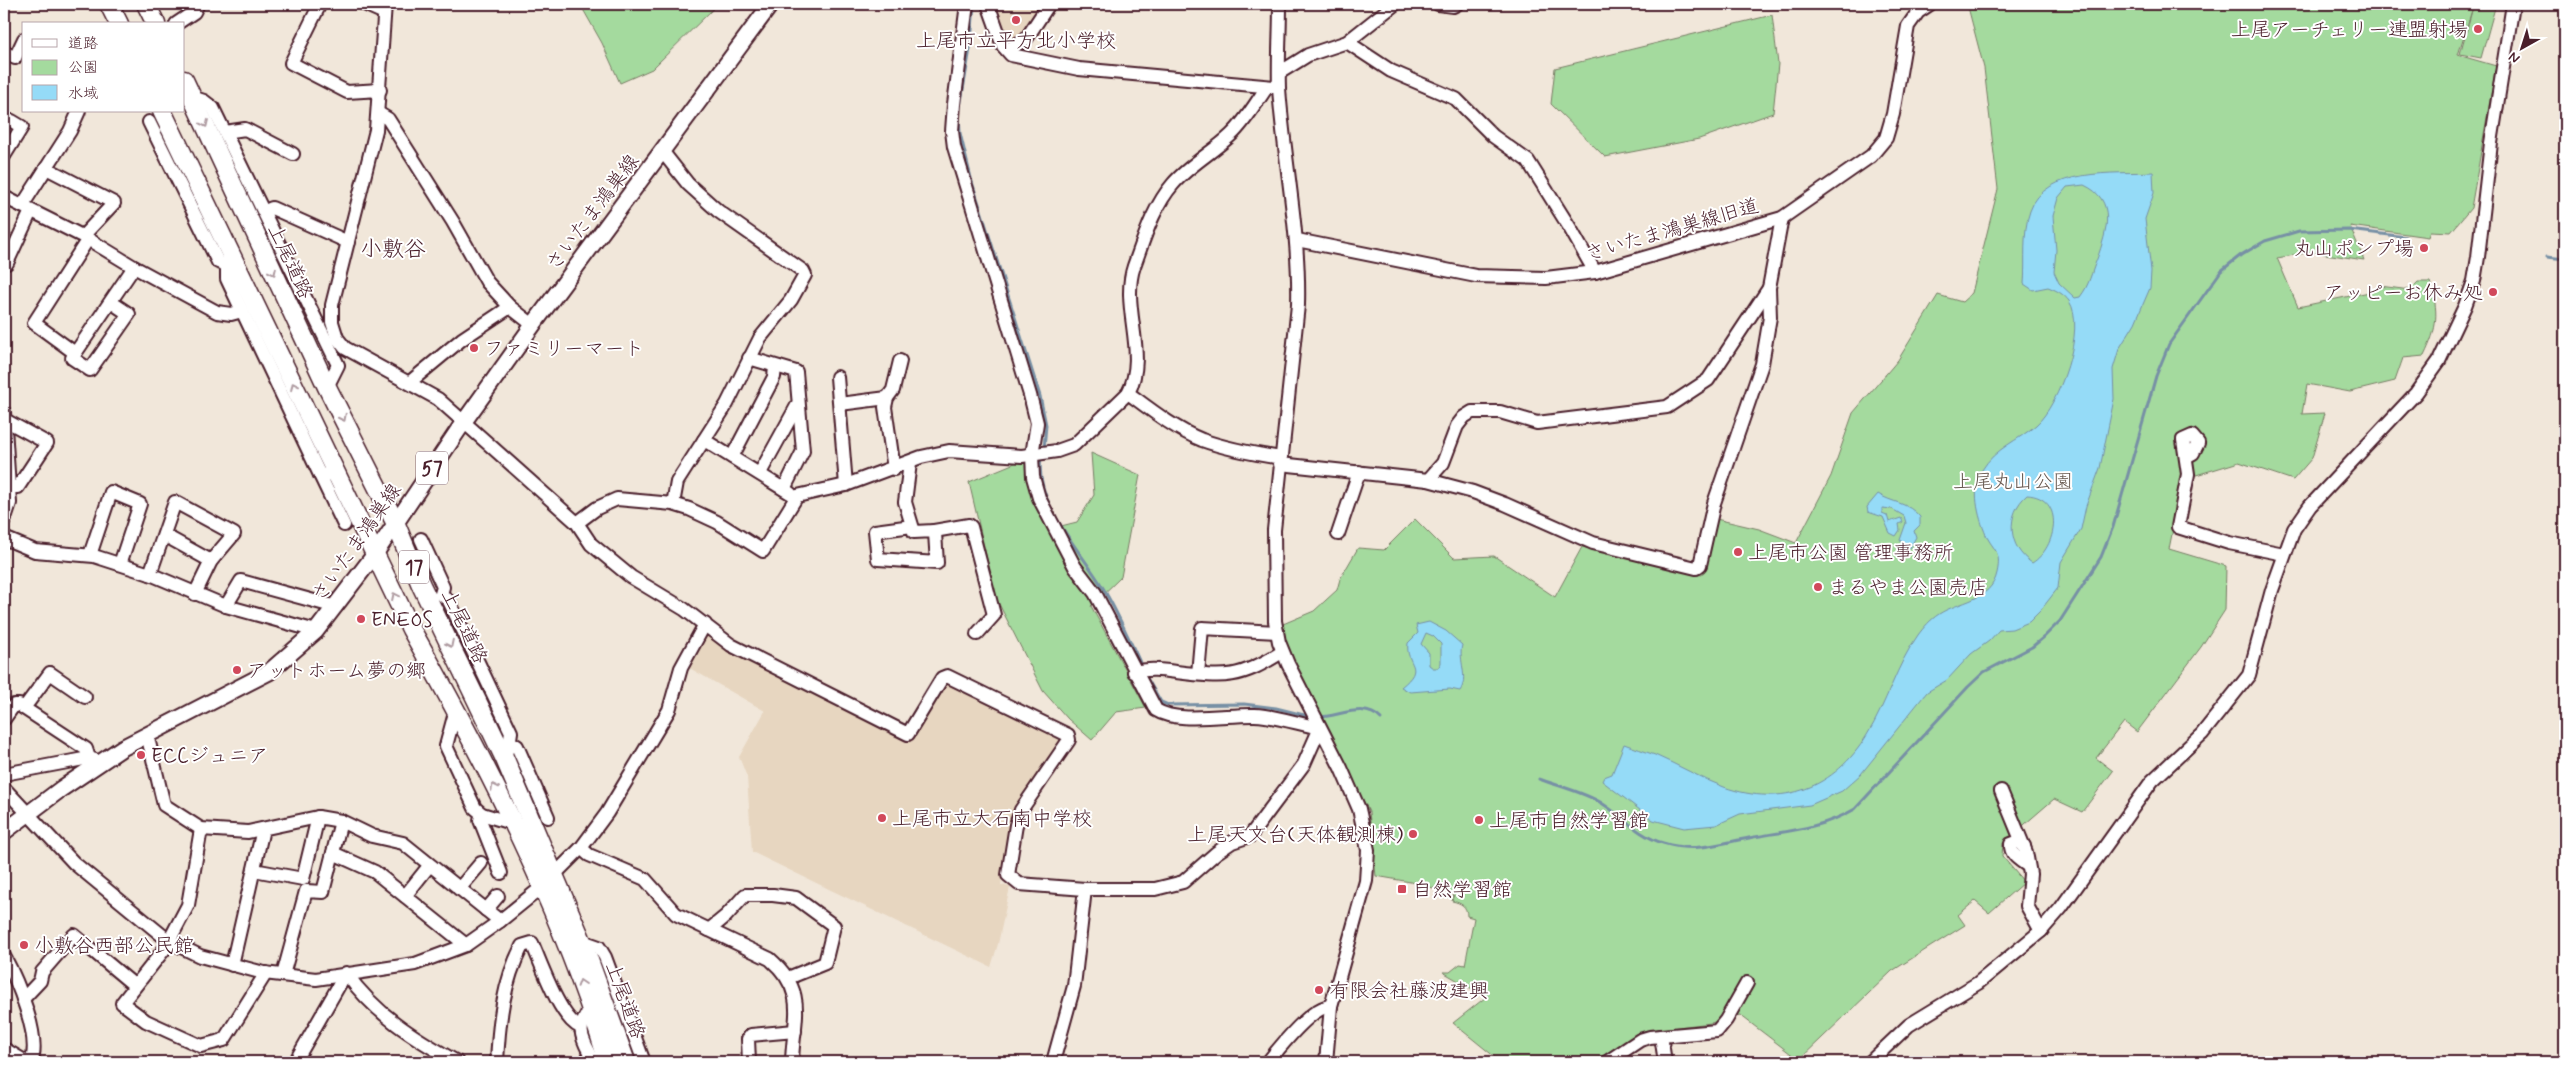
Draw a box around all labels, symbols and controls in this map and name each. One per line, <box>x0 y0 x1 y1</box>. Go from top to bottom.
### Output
marker: 上尾市立平方北小学校 <box>1010 14 1022 26</box>
place label: 上尾アーチェリー連盟射場 <box>2231 17 2468 44</box>
legend <box>22 22 185 112</box>
north arrow <box>2496 22 2546 72</box>
marker: 上尾アーチェリー連盟射場 <box>2472 23 2484 35</box>
place label: 上尾市立平方北小学校 <box>916 28 1116 55</box>
text: 道路 <box>68 34 98 54</box>
text: N <box>2505 47 2524 67</box>
text: 公園 <box>68 58 98 78</box>
text: 水域 <box>68 84 98 104</box>
one-way arrow <box>198 119 209 128</box>
street label: さいたま鴻巣線 <box>541 149 646 277</box>
street label: さいたま鴻巣線旧道 <box>1583 193 1762 268</box>
street label: 上尾道路 <box>261 220 319 304</box>
district label: 小敷谷 <box>360 236 426 264</box>
place label: 丸山ポンプ場 <box>2294 236 2414 263</box>
marker: 丸山ポンプ場 <box>2418 242 2430 254</box>
one-way arrow <box>267 266 277 275</box>
place label: アッピーお休み処 <box>2324 280 2483 307</box>
marker: アッピーお休み処 <box>2487 286 2499 298</box>
place label: ファミリーマート <box>484 336 644 363</box>
marker: ファミリーマート <box>468 342 480 354</box>
one-way arrow <box>290 382 300 391</box>
one-way arrow <box>337 413 347 422</box>
road number: 57 <box>416 452 448 484</box>
park label: 上尾丸山公園 <box>1953 469 2073 496</box>
street label: さいたま鴻巣線 <box>306 478 408 608</box>
place label: 上尾市公園 管理事務所 <box>1748 540 1953 567</box>
marker: 上尾市公園 管理事務所 <box>1732 546 1744 558</box>
road number: 17 <box>399 550 429 584</box>
place label: まるやま公園売店 <box>1828 575 1988 602</box>
marker: まるやま公園売店 <box>1812 581 1824 593</box>
street label: 上尾道路 <box>434 585 493 669</box>
one-way arrow <box>391 592 401 601</box>
place label: ENEOS <box>371 607 433 634</box>
marker: ENEOS <box>355 613 367 625</box>
one-way arrow <box>444 639 454 648</box>
place label: アットホーム夢の郷 <box>247 658 426 685</box>
marker: アットホーム夢の郷 <box>231 664 243 676</box>
place label: ECCジュニア <box>151 743 269 770</box>
marker: ECCジュニア <box>135 749 147 761</box>
one-way arrow <box>490 783 500 792</box>
place label: 上尾市立大石南中学校 <box>892 806 1092 833</box>
place label: 上尾市自然学習館 <box>1489 808 1649 835</box>
marker: 上尾市立大石南中学校 <box>876 812 888 824</box>
marker: 上尾市自然学習館 <box>1473 814 1485 826</box>
place label: 上尾天文台(天体観測棟) <box>1187 822 1403 849</box>
marker: 上尾天文台(天体観測棟) <box>1407 828 1419 840</box>
place label: 自然学習館 <box>1412 877 1512 904</box>
marker: 自然学習館 <box>1396 883 1408 895</box>
place label: 小敷谷西部公民館 <box>34 933 194 960</box>
marker: 小敷谷西部公民館 <box>18 939 30 951</box>
street label: 上尾道路 <box>598 958 651 1043</box>
place label: 有限会社藤波建興 <box>1329 978 1489 1005</box>
one-way arrow <box>576 979 586 988</box>
marker: 有限会社藤波建興 <box>1313 984 1325 996</box>

